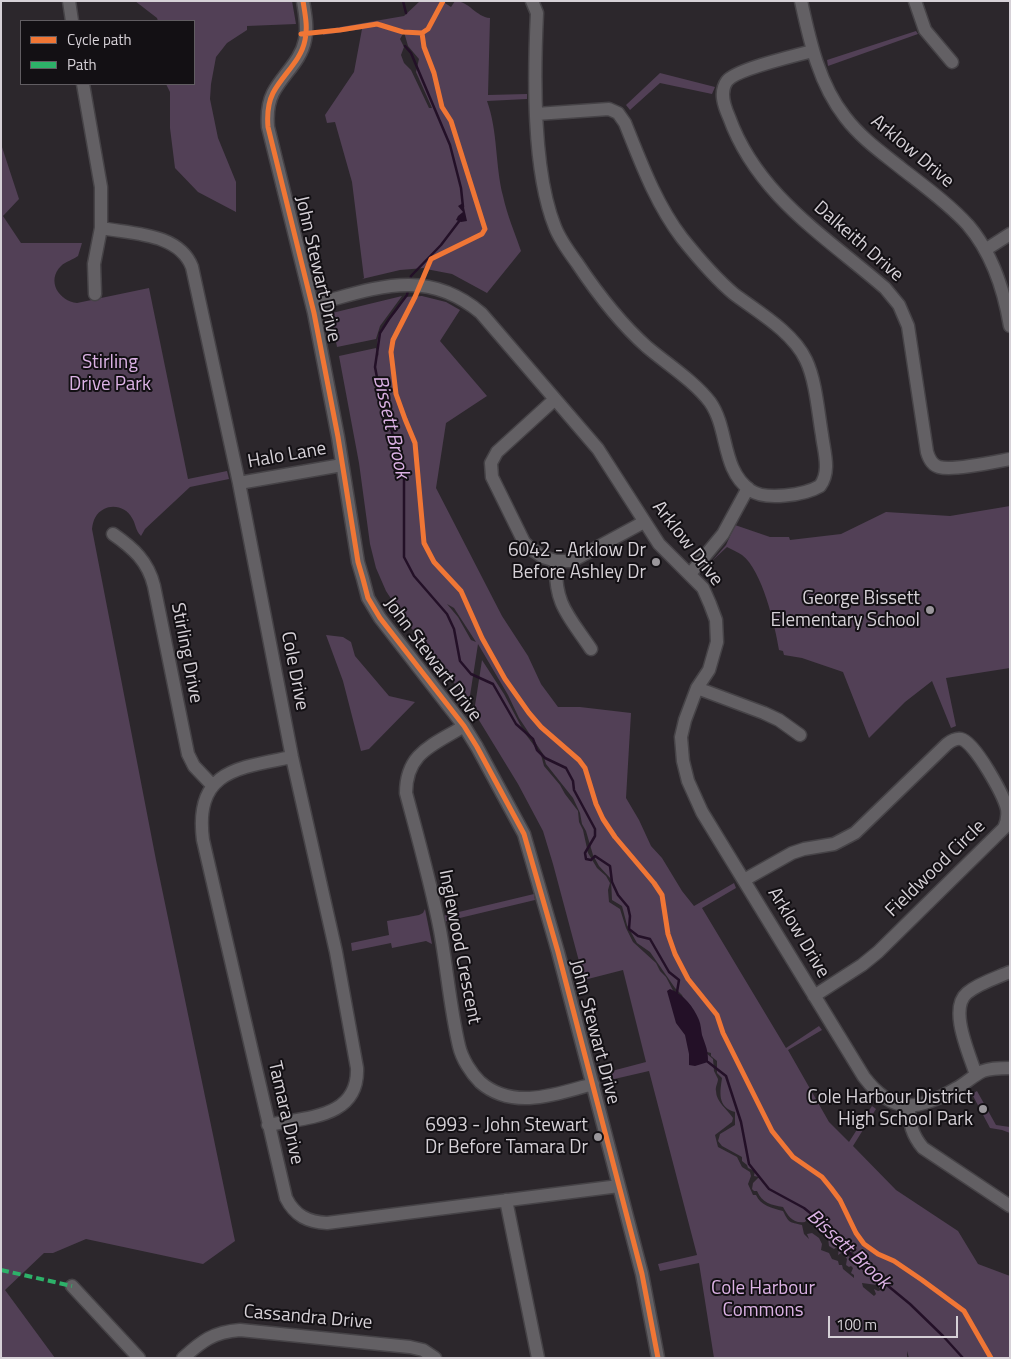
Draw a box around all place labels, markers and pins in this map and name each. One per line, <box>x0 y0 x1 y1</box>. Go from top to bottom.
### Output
place label: 6042 - Arklow Dr Before Ashley Dr <box>508 540 646 584</box>
marker: 6042 - Arklow Dr Before Ashley Dr <box>650 556 662 568</box>
place label: George Bissett Elementary School <box>771 588 920 632</box>
marker: George Bissett Elementary School <box>924 604 936 616</box>
place label: Cole Harbour District High School Park <box>807 1087 973 1131</box>
marker: Cole Harbour District High School Park <box>977 1103 989 1115</box>
place label: 6993 - John Stewart Dr Before Tamara Dr <box>425 1115 588 1159</box>
marker: 6993 - John Stewart Dr Before Tamara Dr <box>592 1131 604 1143</box>

